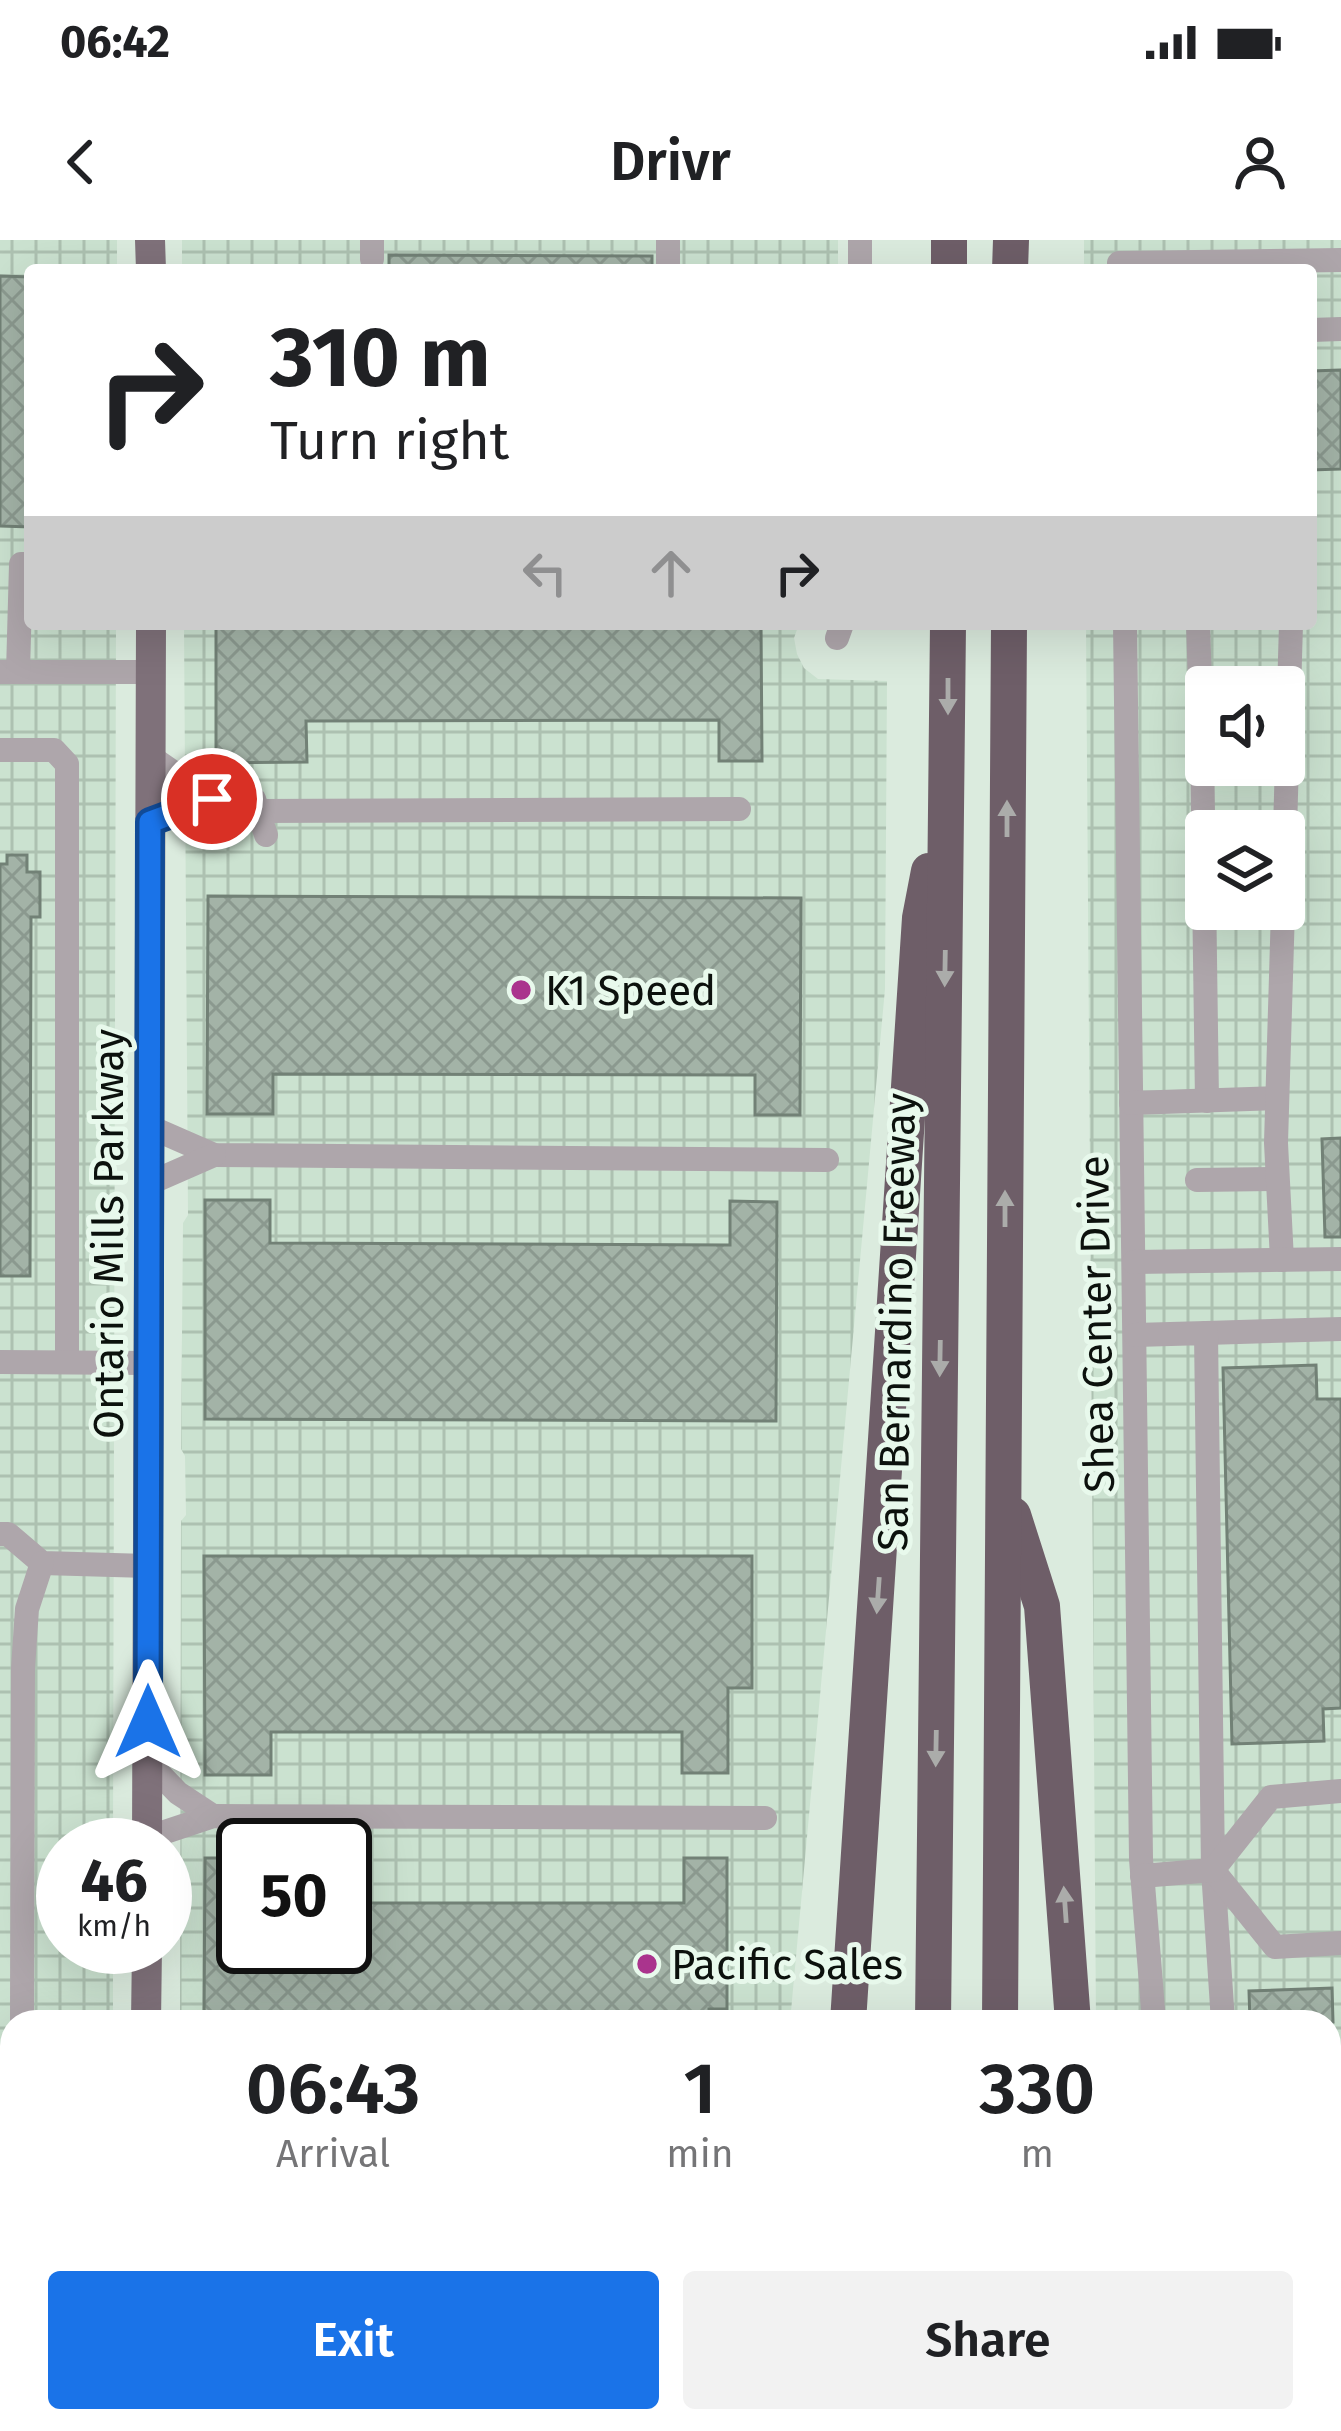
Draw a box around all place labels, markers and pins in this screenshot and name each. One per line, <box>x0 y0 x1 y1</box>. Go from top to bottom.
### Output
pin <box>161 748 263 850</box>
place label: K1 Speed <box>545 966 716 1016</box>
marker: K1 Speed <box>508 977 534 1003</box>
place label: Pacific Sales <box>671 1940 903 1990</box>
marker: Pacific Sales <box>634 1951 660 1977</box>

